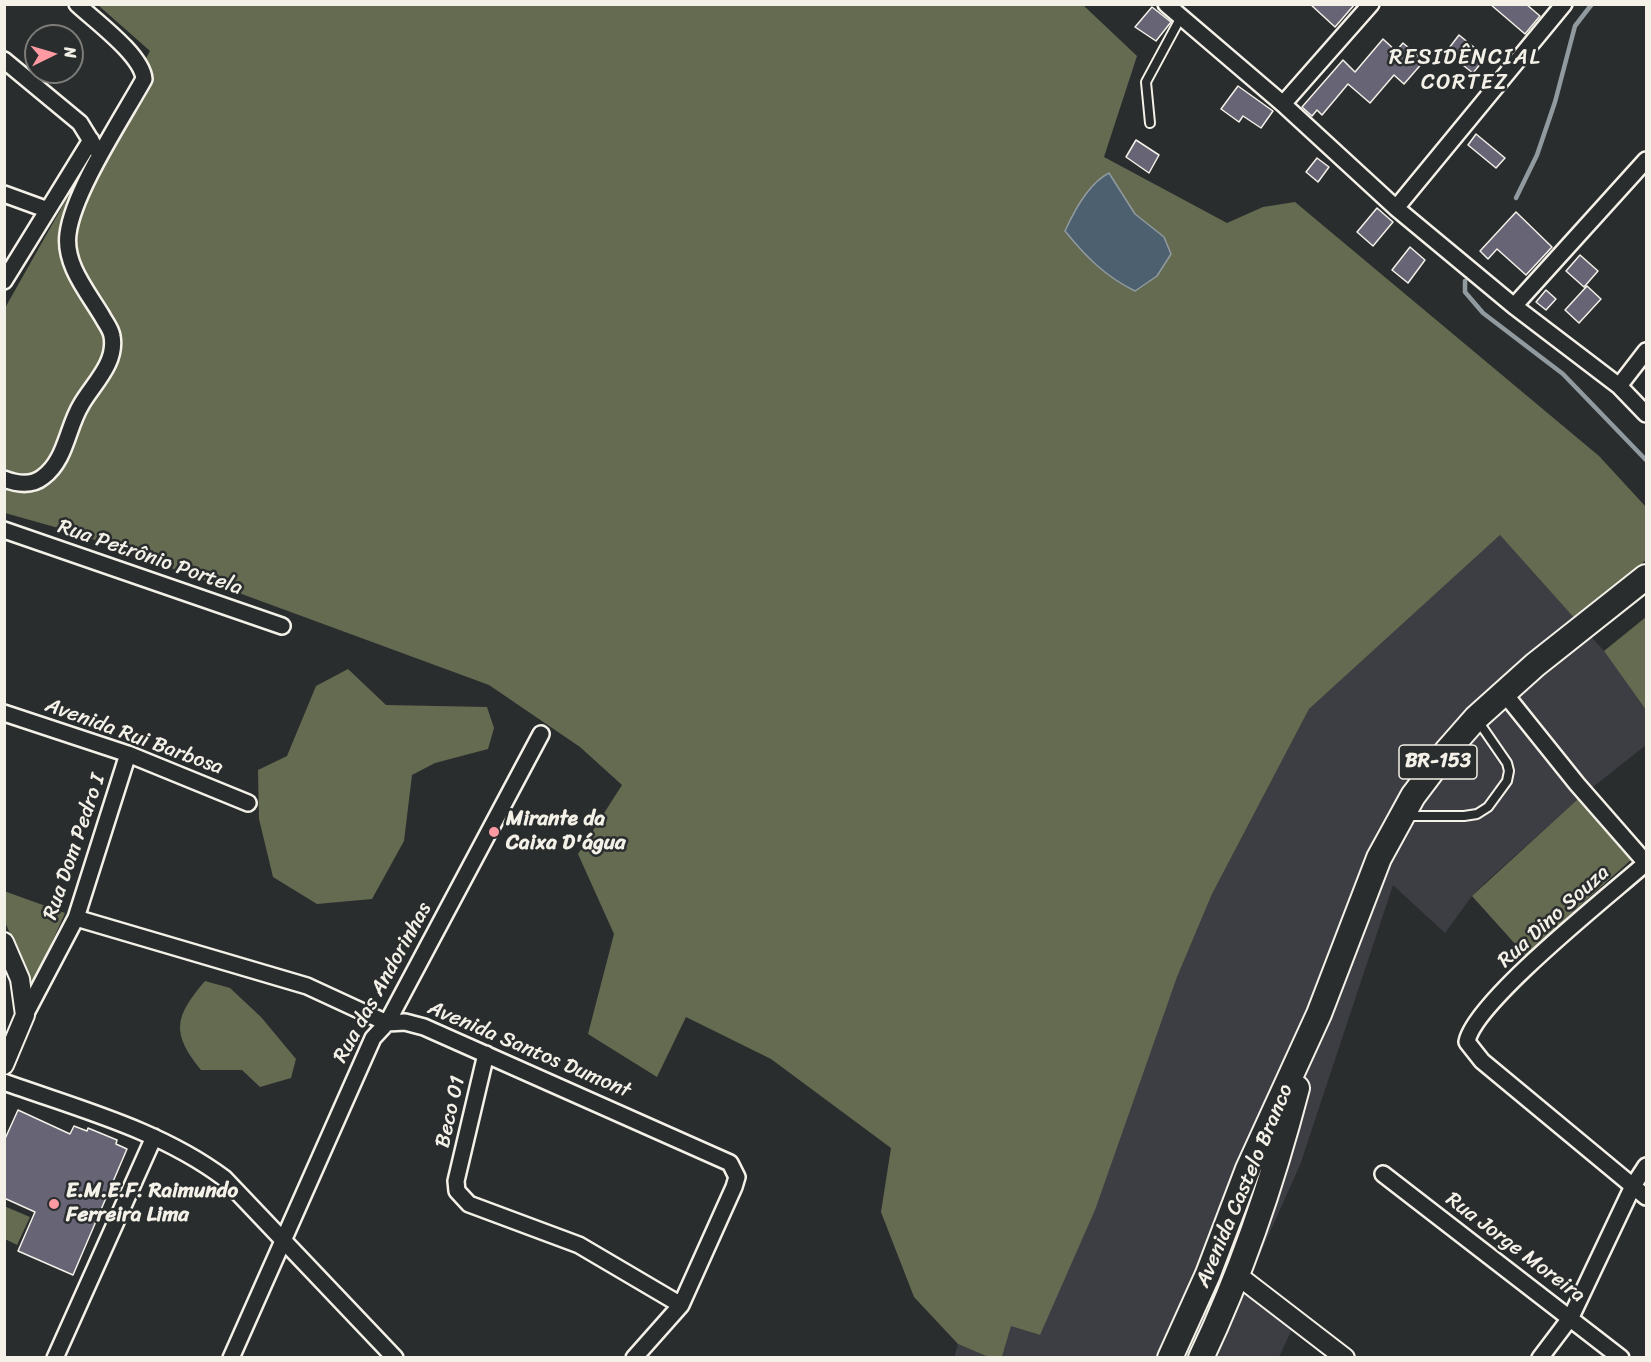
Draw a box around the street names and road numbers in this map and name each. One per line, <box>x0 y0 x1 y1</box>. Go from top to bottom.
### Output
street label: Rua Petrônio Portela <box>54 515 246 601</box>
street label: Avenida Rui Barbosa <box>42 693 226 781</box>
road number: BR-153 <box>1399 745 1477 779</box>
street label: Rua Dom Pedro I <box>38 771 112 923</box>
street label: Rua Dino Souza <box>1493 860 1615 974</box>
street label: Rua das Andorinhas <box>328 898 438 1068</box>
street label: Avenida Santos Dumont <box>424 996 634 1104</box>
street label: Beco 01 <box>431 1074 471 1150</box>
street label: Avenida Castelo Branco <box>1191 1081 1299 1291</box>
street label: Rua Jorge Moreira <box>1440 1187 1590 1309</box>

